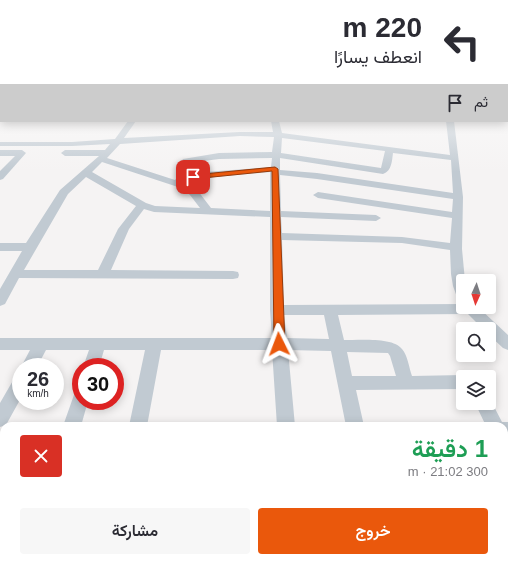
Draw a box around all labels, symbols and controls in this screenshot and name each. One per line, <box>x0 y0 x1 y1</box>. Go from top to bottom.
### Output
text: 220 m <box>343 12 422 43</box>
icon: left <box>436 16 488 68</box>
text: انعطف يسارًا <box>334 47 422 67</box>
icon: arrive <box>444 92 466 114</box>
text: ثم <box>474 93 488 110</box>
pin <box>176 160 210 194</box>
icon: arrive <box>182 166 204 188</box>
north arrow <box>456 274 496 314</box>
map controls <box>456 274 496 410</box>
button: search <box>456 322 496 362</box>
position arrow <box>258 323 300 365</box>
speed limit sign: 30 <box>72 358 124 410</box>
text: 26 <box>27 368 49 390</box>
button: layers <box>456 370 496 410</box>
text: km/h <box>27 388 49 399</box>
button: close <box>20 435 62 477</box>
text: 1 دقيقة <box>412 435 488 462</box>
text: 300 m · 21:02 <box>408 464 488 479</box>
button: مشاركة <box>20 508 250 554</box>
button: خروج <box>258 508 488 554</box>

